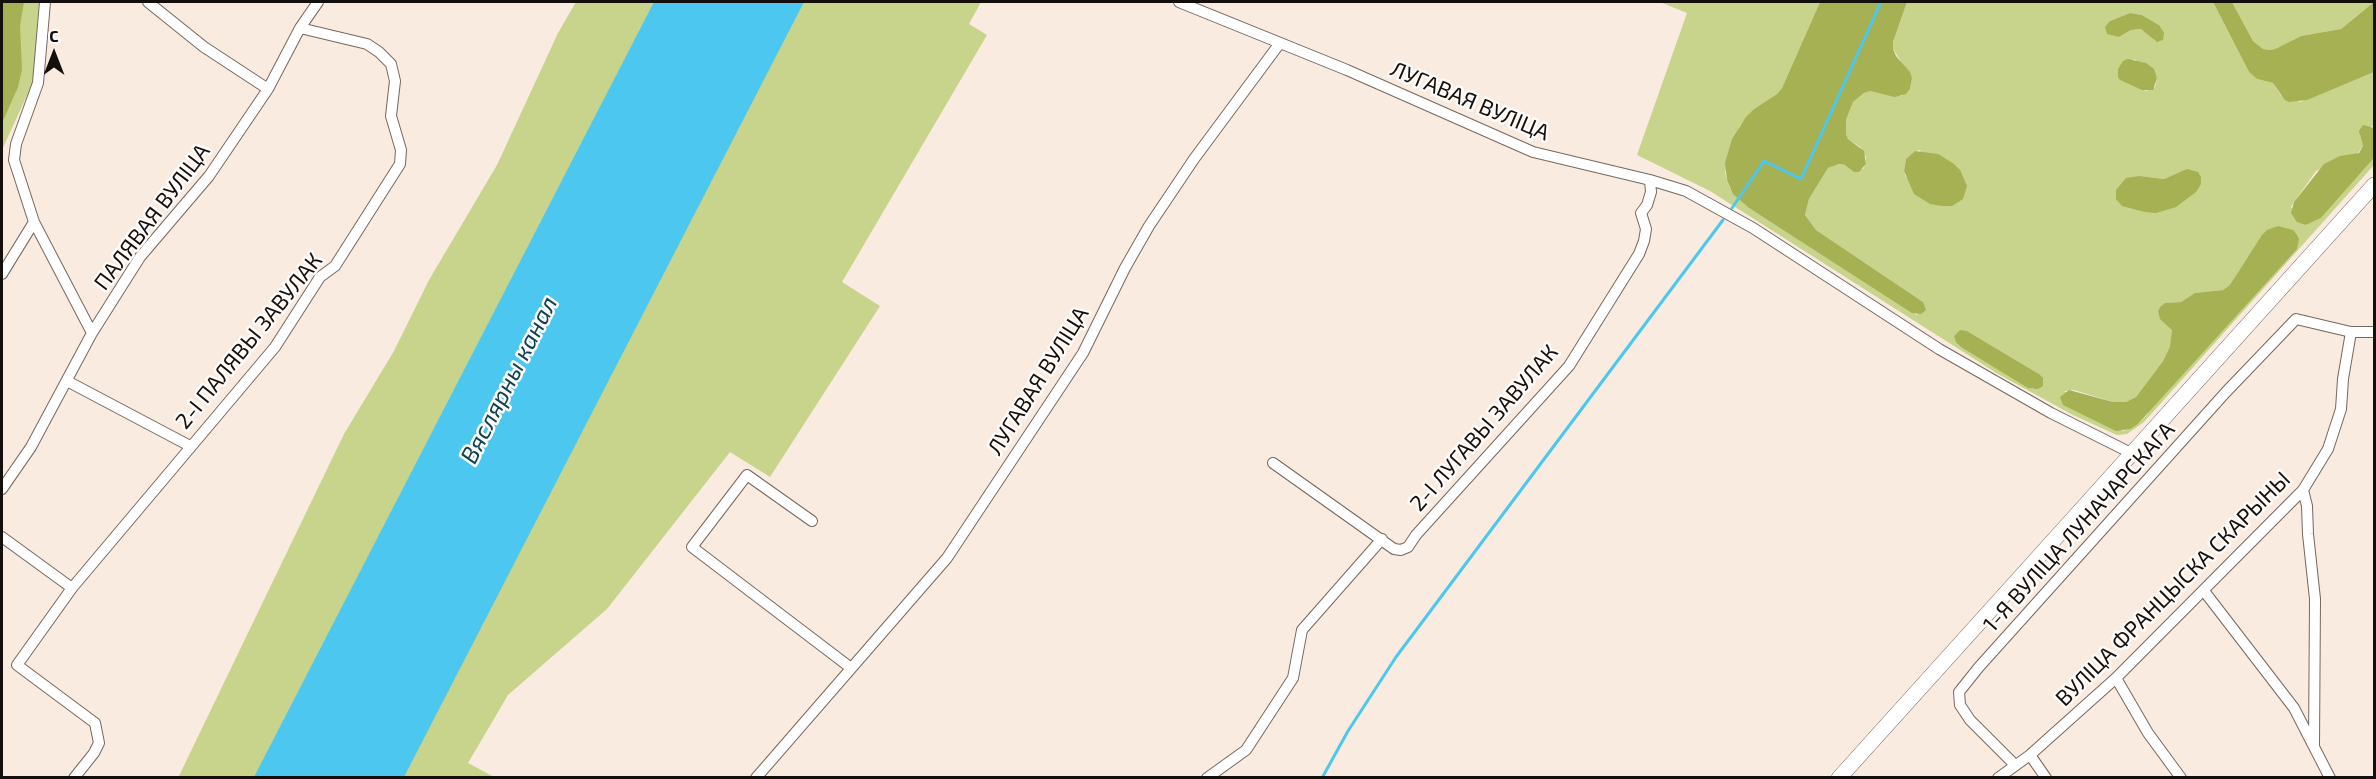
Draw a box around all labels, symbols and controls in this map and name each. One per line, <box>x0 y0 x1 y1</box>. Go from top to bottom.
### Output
north arrow <box>24 24 84 84</box>
text: С <box>49 26 59 45</box>
street label: ЛУГАВАЯ ВУЛІЦА <box>1387 56 1553 146</box>
street label: ПАЛЯВАЯ ВУЛІЦА <box>89 139 215 295</box>
street label: 2-І ПАЛЯВЫ ЗАВУЛАК <box>170 248 328 434</box>
water label: Вяслярны канал <box>454 292 564 468</box>
street label: ЛУГАВАЯ ВУЛІЦА <box>982 302 1094 460</box>
street label: 2-І ЛУГАВЫ ЗАВУЛАК <box>1404 339 1564 517</box>
street label: 1-Я ВУЛІЦА ЛУНАЧАРСКАГА <box>1978 417 2180 637</box>
street label: ВУЛІЦА ФРАНЦЫСКА СКАРЫНЫ <box>2050 466 2296 712</box>

